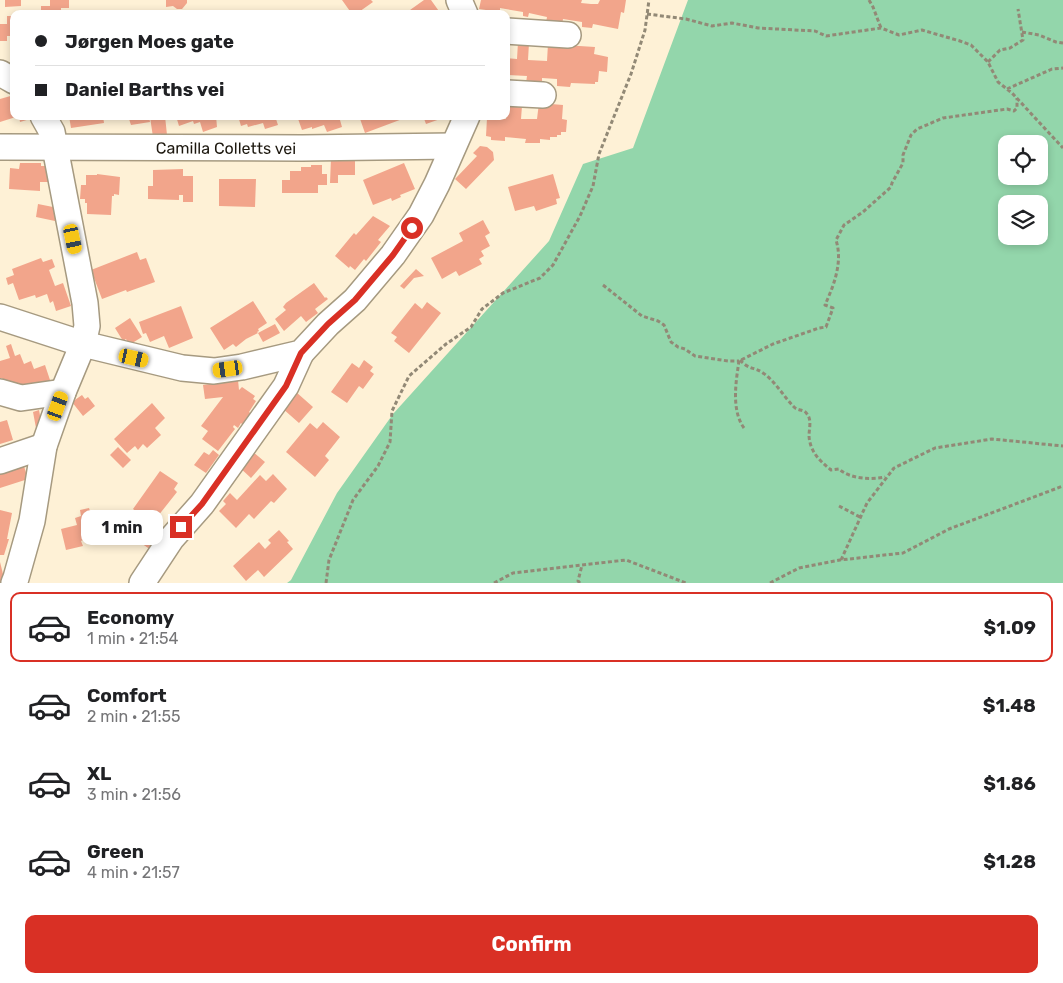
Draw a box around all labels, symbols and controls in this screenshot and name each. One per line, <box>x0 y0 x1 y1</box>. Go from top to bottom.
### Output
text: Jørgen Moes gate <box>65 30 234 53</box>
text: Daniel Barths vei <box>65 78 224 101</box>
map controls <box>998 135 1048 245</box>
button: locate <box>998 135 1048 185</box>
street label: Camilla Colletts vei <box>156 138 296 157</box>
button: layers <box>998 195 1048 245</box>
route start <box>401 217 423 239</box>
car <box>62 223 83 255</box>
car <box>117 347 150 369</box>
car <box>212 359 243 379</box>
car <box>45 389 70 423</box>
callout: 1 min <box>81 510 164 544</box>
route end <box>170 516 192 538</box>
text: 1 min <box>102 518 142 537</box>
icon: car <box>27 605 72 650</box>
text: Economy <box>87 606 174 629</box>
text: $1.09 <box>984 616 1036 639</box>
text: 1 min · 21:54 <box>87 629 178 648</box>
icon: car <box>27 683 72 728</box>
text: Comfort <box>87 684 167 707</box>
text: $1.48 <box>983 694 1036 717</box>
text: 2 min · 21:55 <box>87 707 181 726</box>
icon: car <box>27 761 72 806</box>
text: XL <box>87 762 111 785</box>
text: $1.86 <box>983 772 1036 795</box>
text: 3 min · 21:56 <box>87 785 181 804</box>
icon: car <box>27 839 72 884</box>
text: Green <box>87 840 144 863</box>
text: $1.28 <box>983 850 1036 873</box>
text: 4 min · 21:57 <box>87 863 180 882</box>
button: Confirm <box>25 915 1038 973</box>

